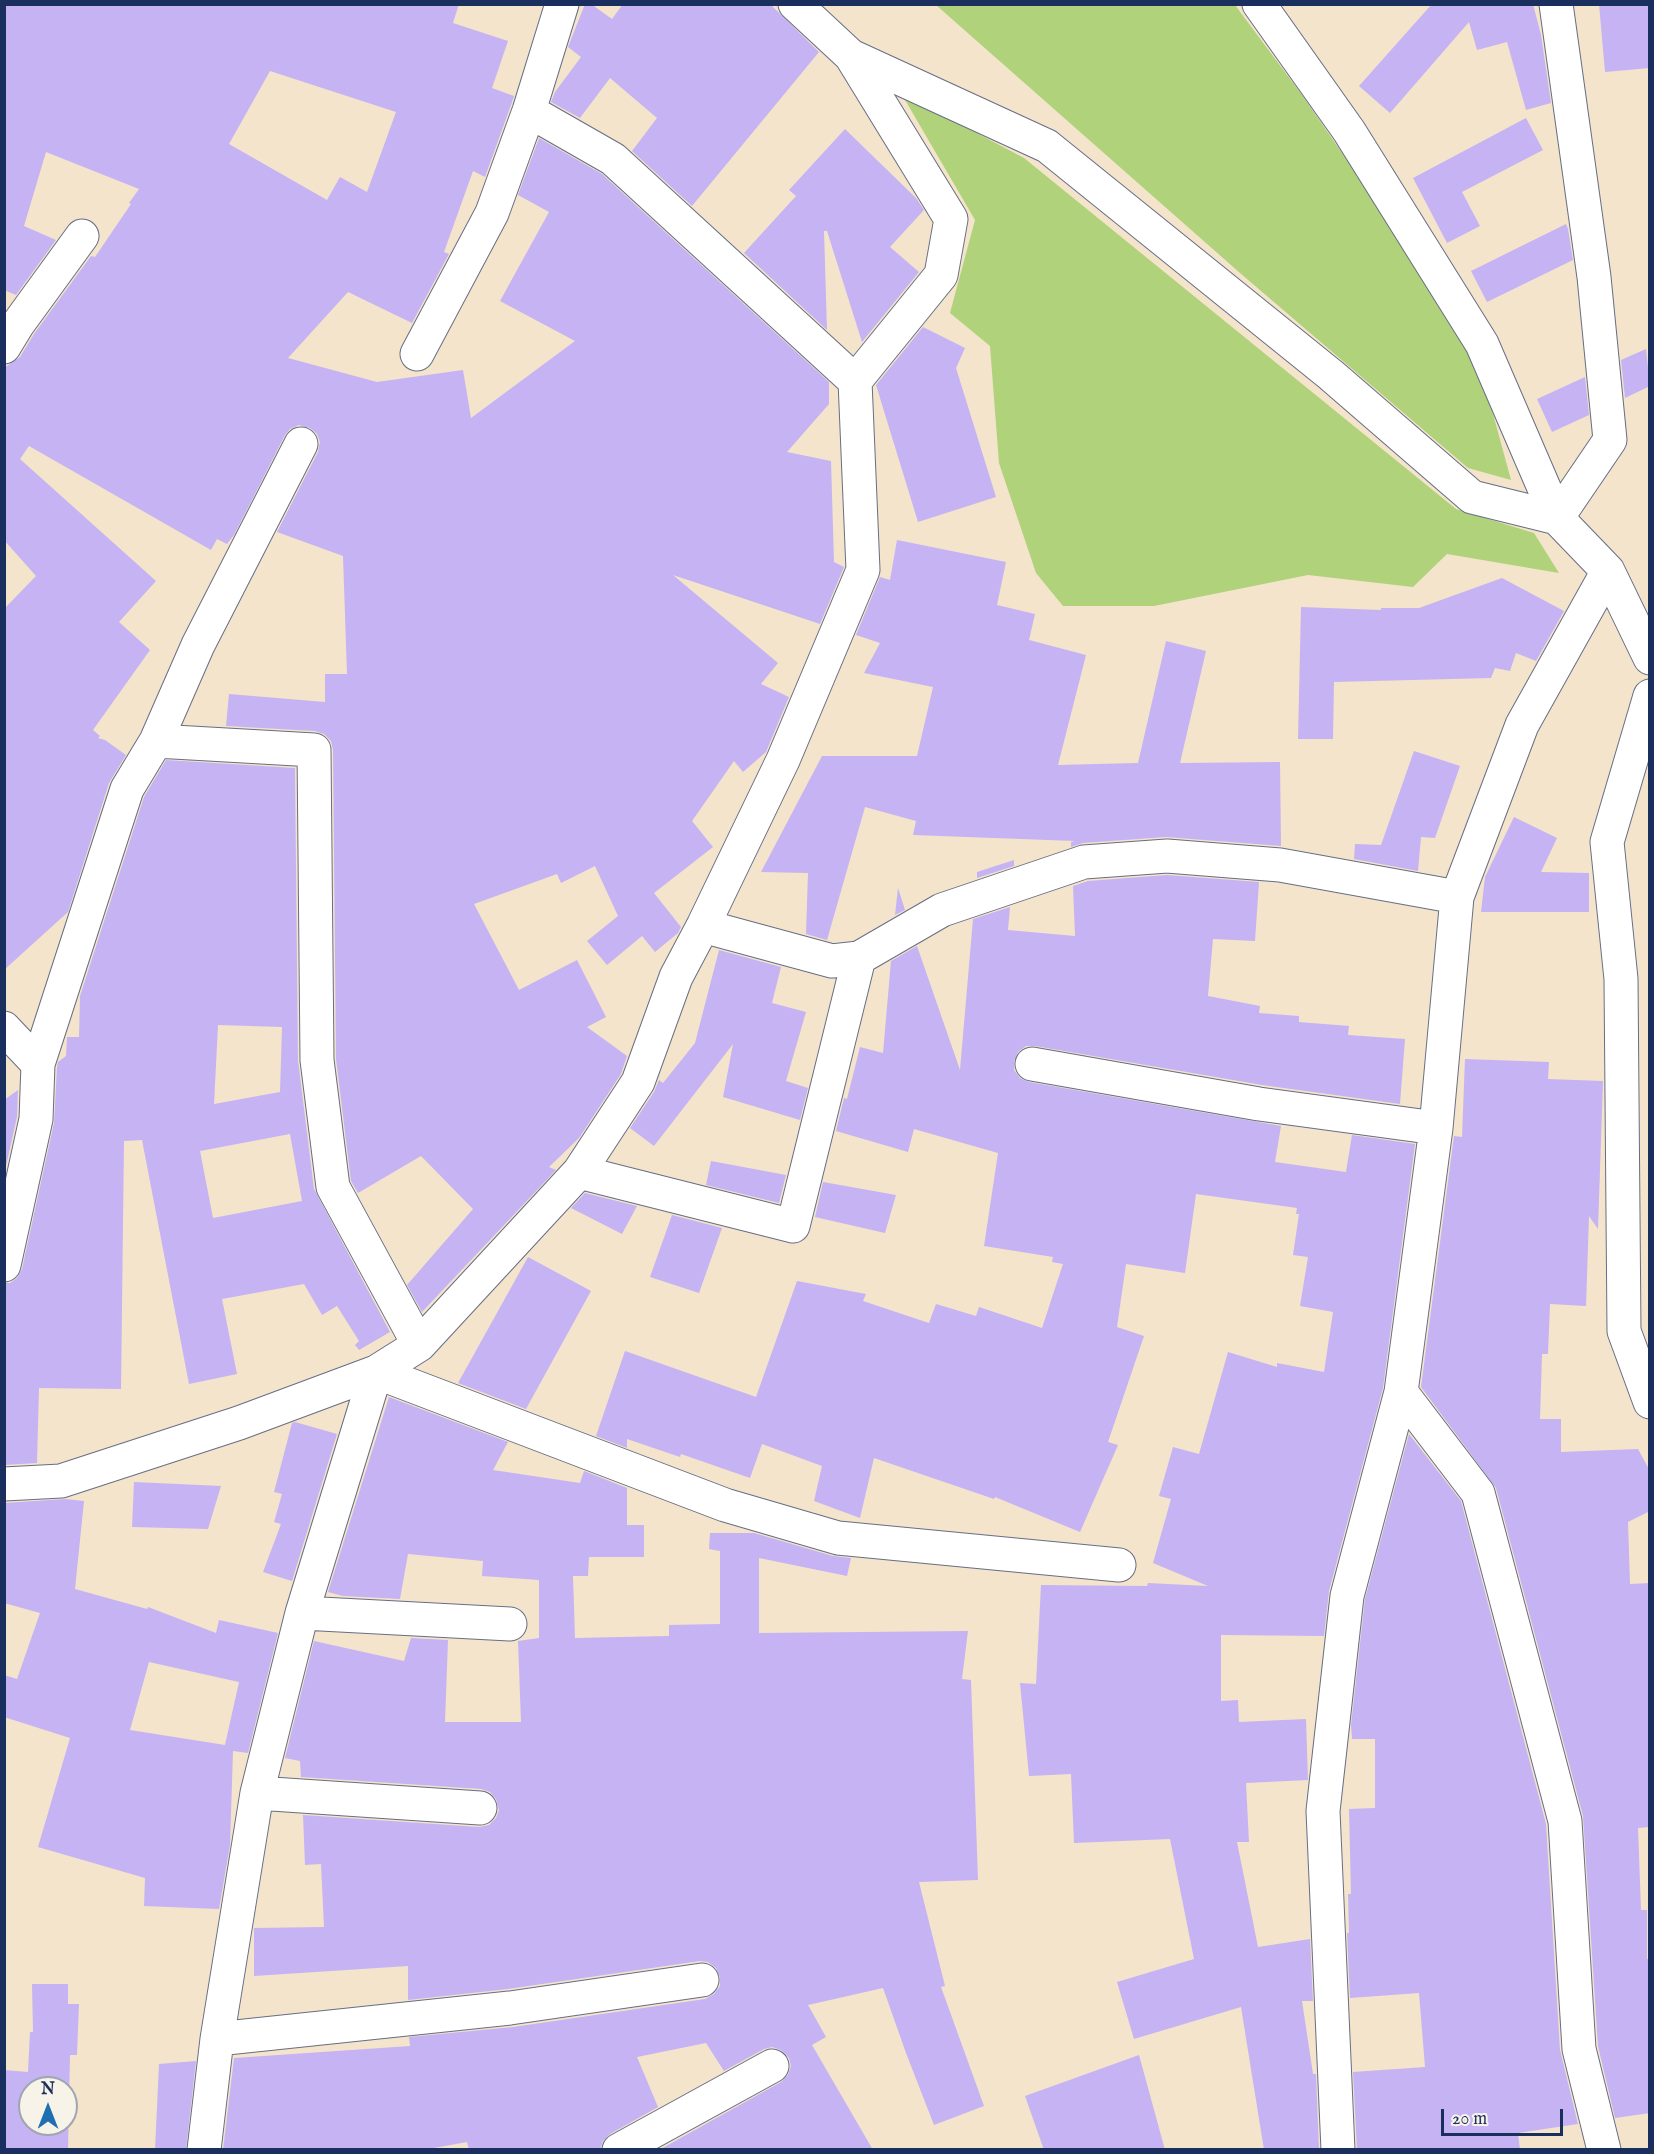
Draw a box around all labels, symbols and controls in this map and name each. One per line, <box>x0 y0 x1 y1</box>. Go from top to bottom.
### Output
north arrow <box>18 2076 78 2136</box>
text: N <box>41 2080 55 2100</box>
scale bar <box>1444 2097 1566 2135</box>
text: 20 m <box>1452 2108 1487 2131</box>

